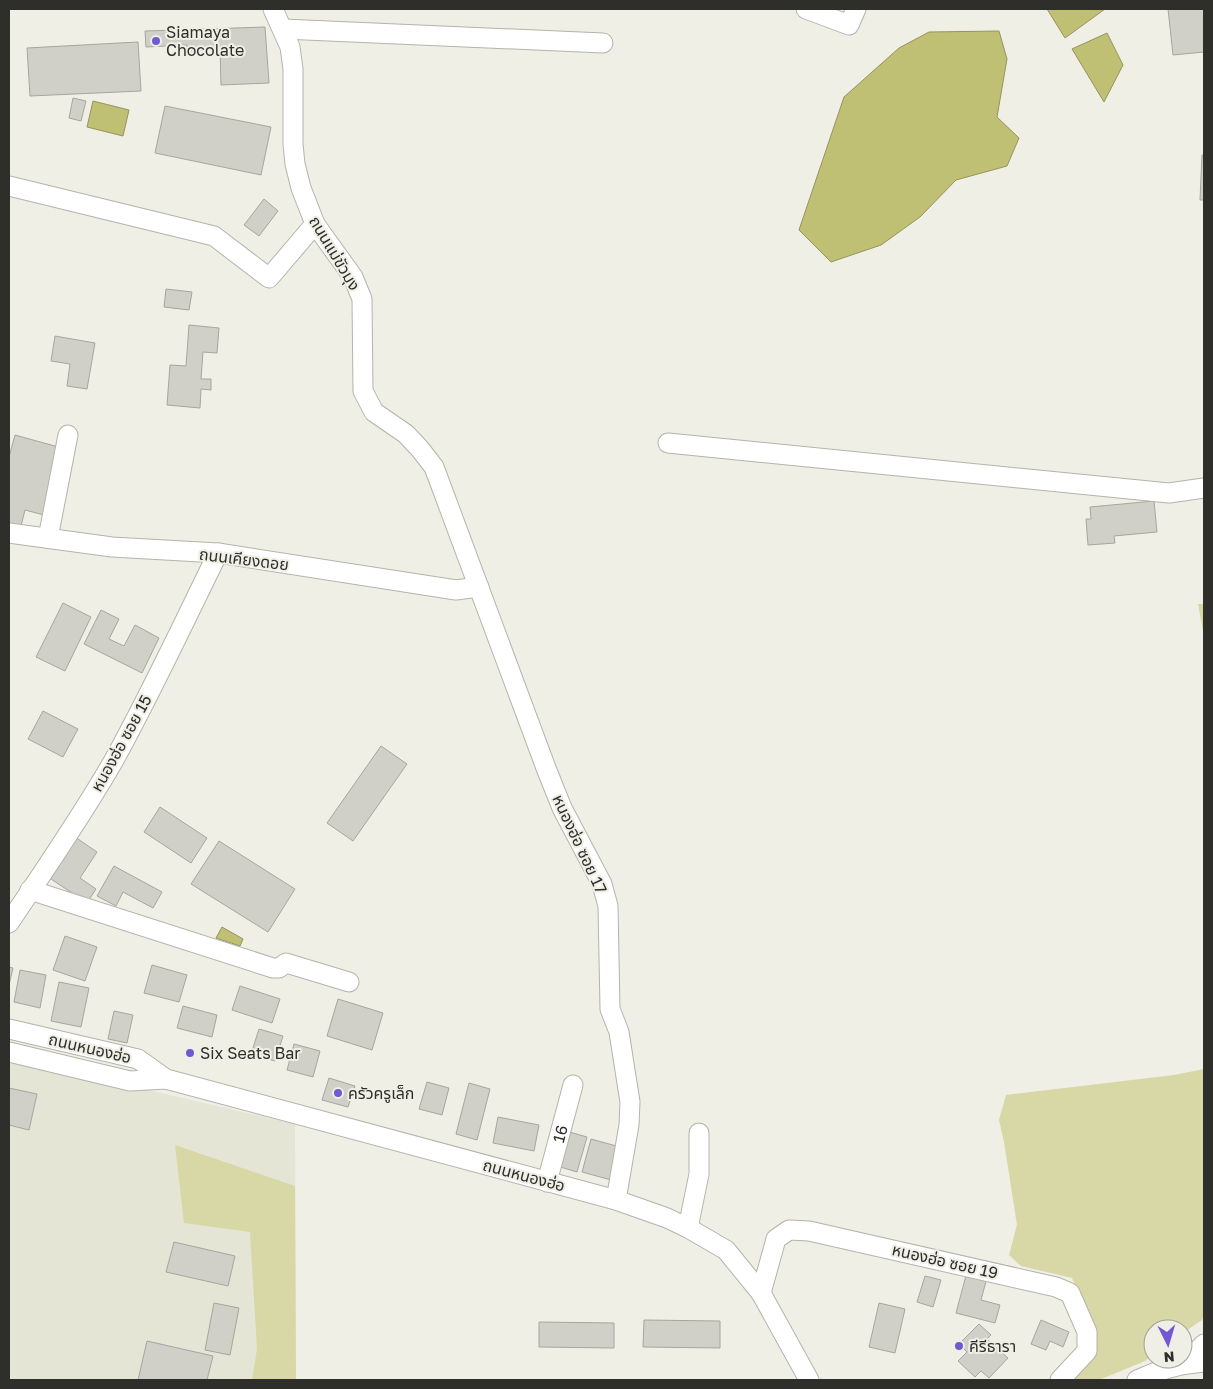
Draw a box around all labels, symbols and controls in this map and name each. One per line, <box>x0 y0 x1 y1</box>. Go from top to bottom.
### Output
place label: Siamaya Chocolate <box>166 22 244 60</box>
marker: Siamaya Chocolate <box>150 35 162 47</box>
street label: ถนนแม่ขัวมุง <box>305 212 365 294</box>
street label: ถนนเคียงดอย <box>198 544 290 574</box>
street label: หนองฮ่อ ซอย 15 <box>86 691 156 795</box>
street label: หนองฮ่อ ซอย 17 <box>548 791 612 897</box>
street label: ถนนหนองฮ่อ <box>47 1029 133 1067</box>
place label: Six Seats Bar <box>200 1043 301 1063</box>
marker: Six Seats Bar <box>184 1047 196 1059</box>
place label: ครัวครูเล็ก <box>348 1083 414 1103</box>
marker: ครัวครูเล็ก <box>332 1087 344 1099</box>
street label: 16 <box>548 1123 572 1145</box>
street label: ถนนหนองฮ่อ <box>481 1154 567 1196</box>
street label: หนองฮ่อ ซอย 19 <box>890 1239 1000 1283</box>
north arrow <box>1143 1319 1193 1369</box>
place label: คีรีธารา <box>969 1336 1016 1356</box>
marker: คีรีธารา <box>953 1340 965 1352</box>
text: N <box>1163 1349 1175 1366</box>

